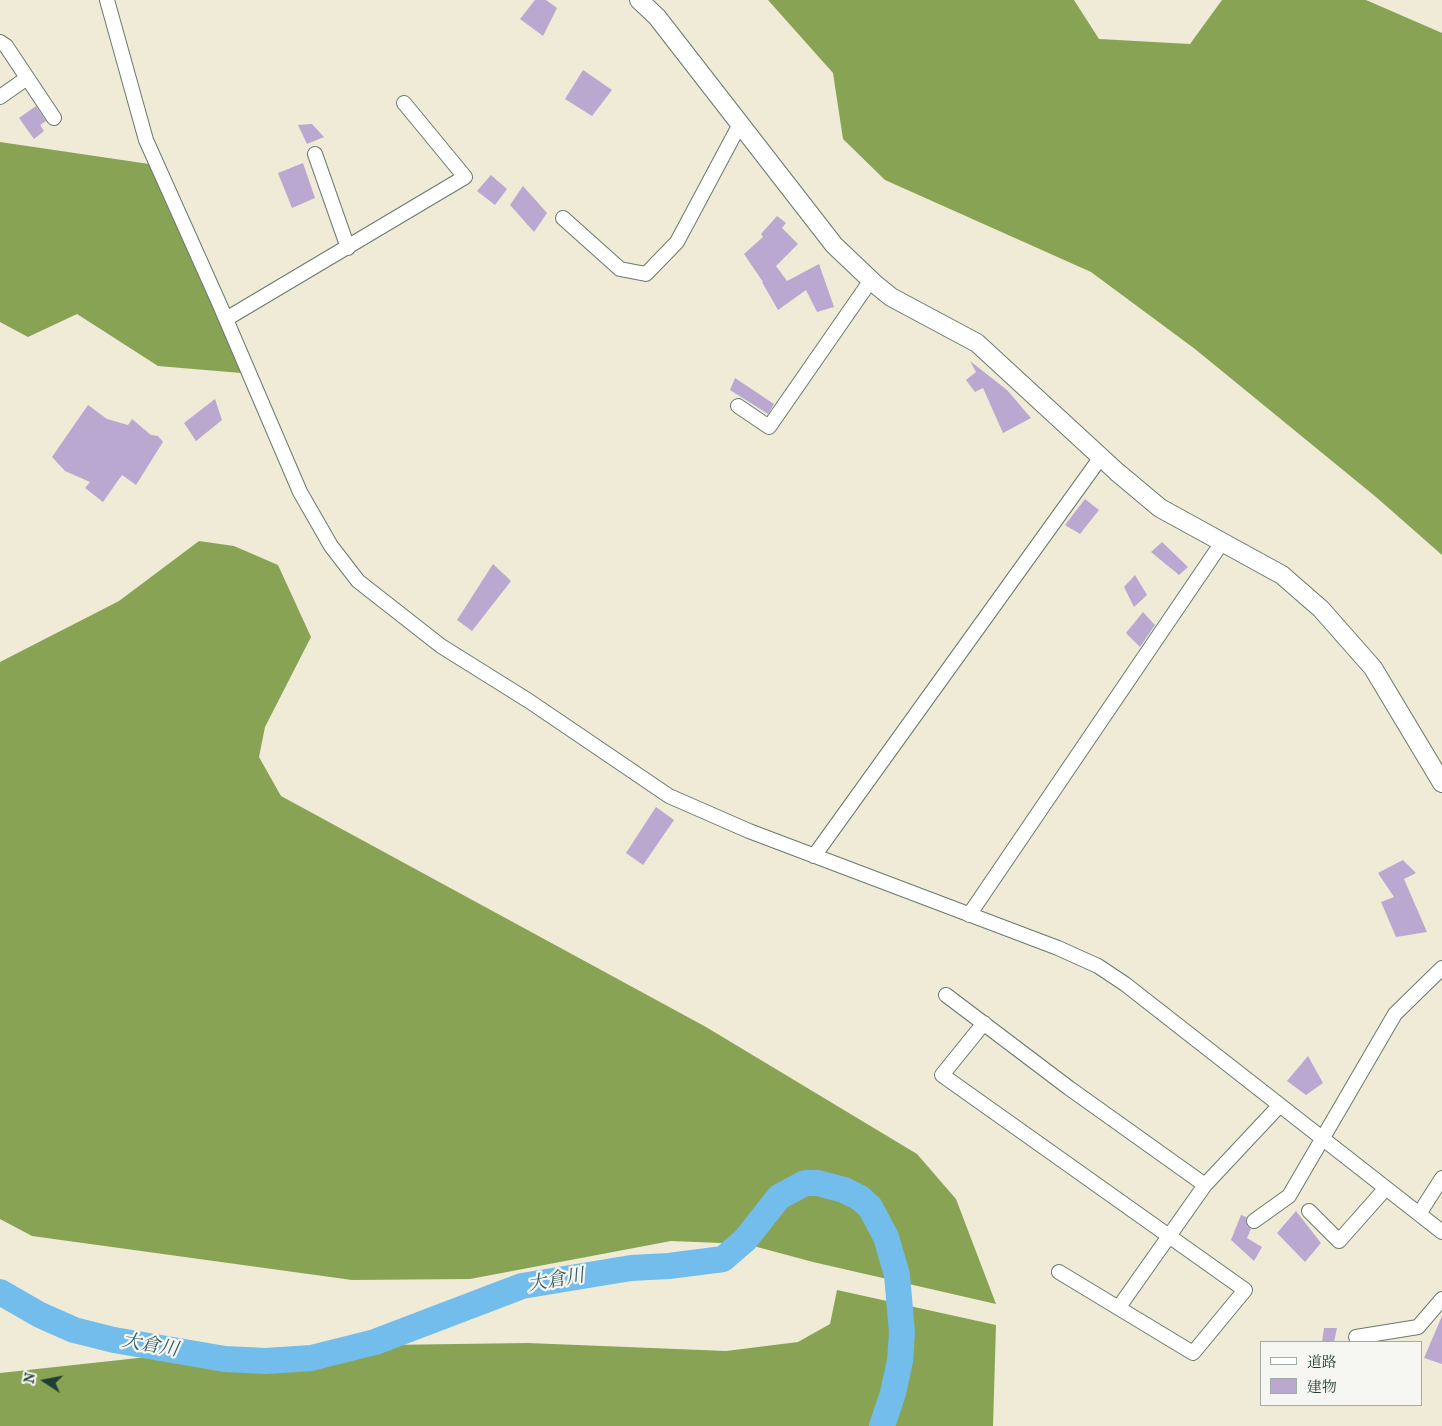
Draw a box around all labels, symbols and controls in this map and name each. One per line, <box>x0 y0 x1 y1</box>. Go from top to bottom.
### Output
water label: 大倉川 <box>526 1265 586 1297</box>
water label: 大倉川 <box>120 1330 180 1362</box>
legend <box>1260 1341 1422 1406</box>
text: 道路 <box>1307 1353 1337 1371</box>
north arrow <box>20 1356 70 1406</box>
text: N <box>20 1371 39 1385</box>
text: 建物 <box>1307 1378 1337 1396</box>

